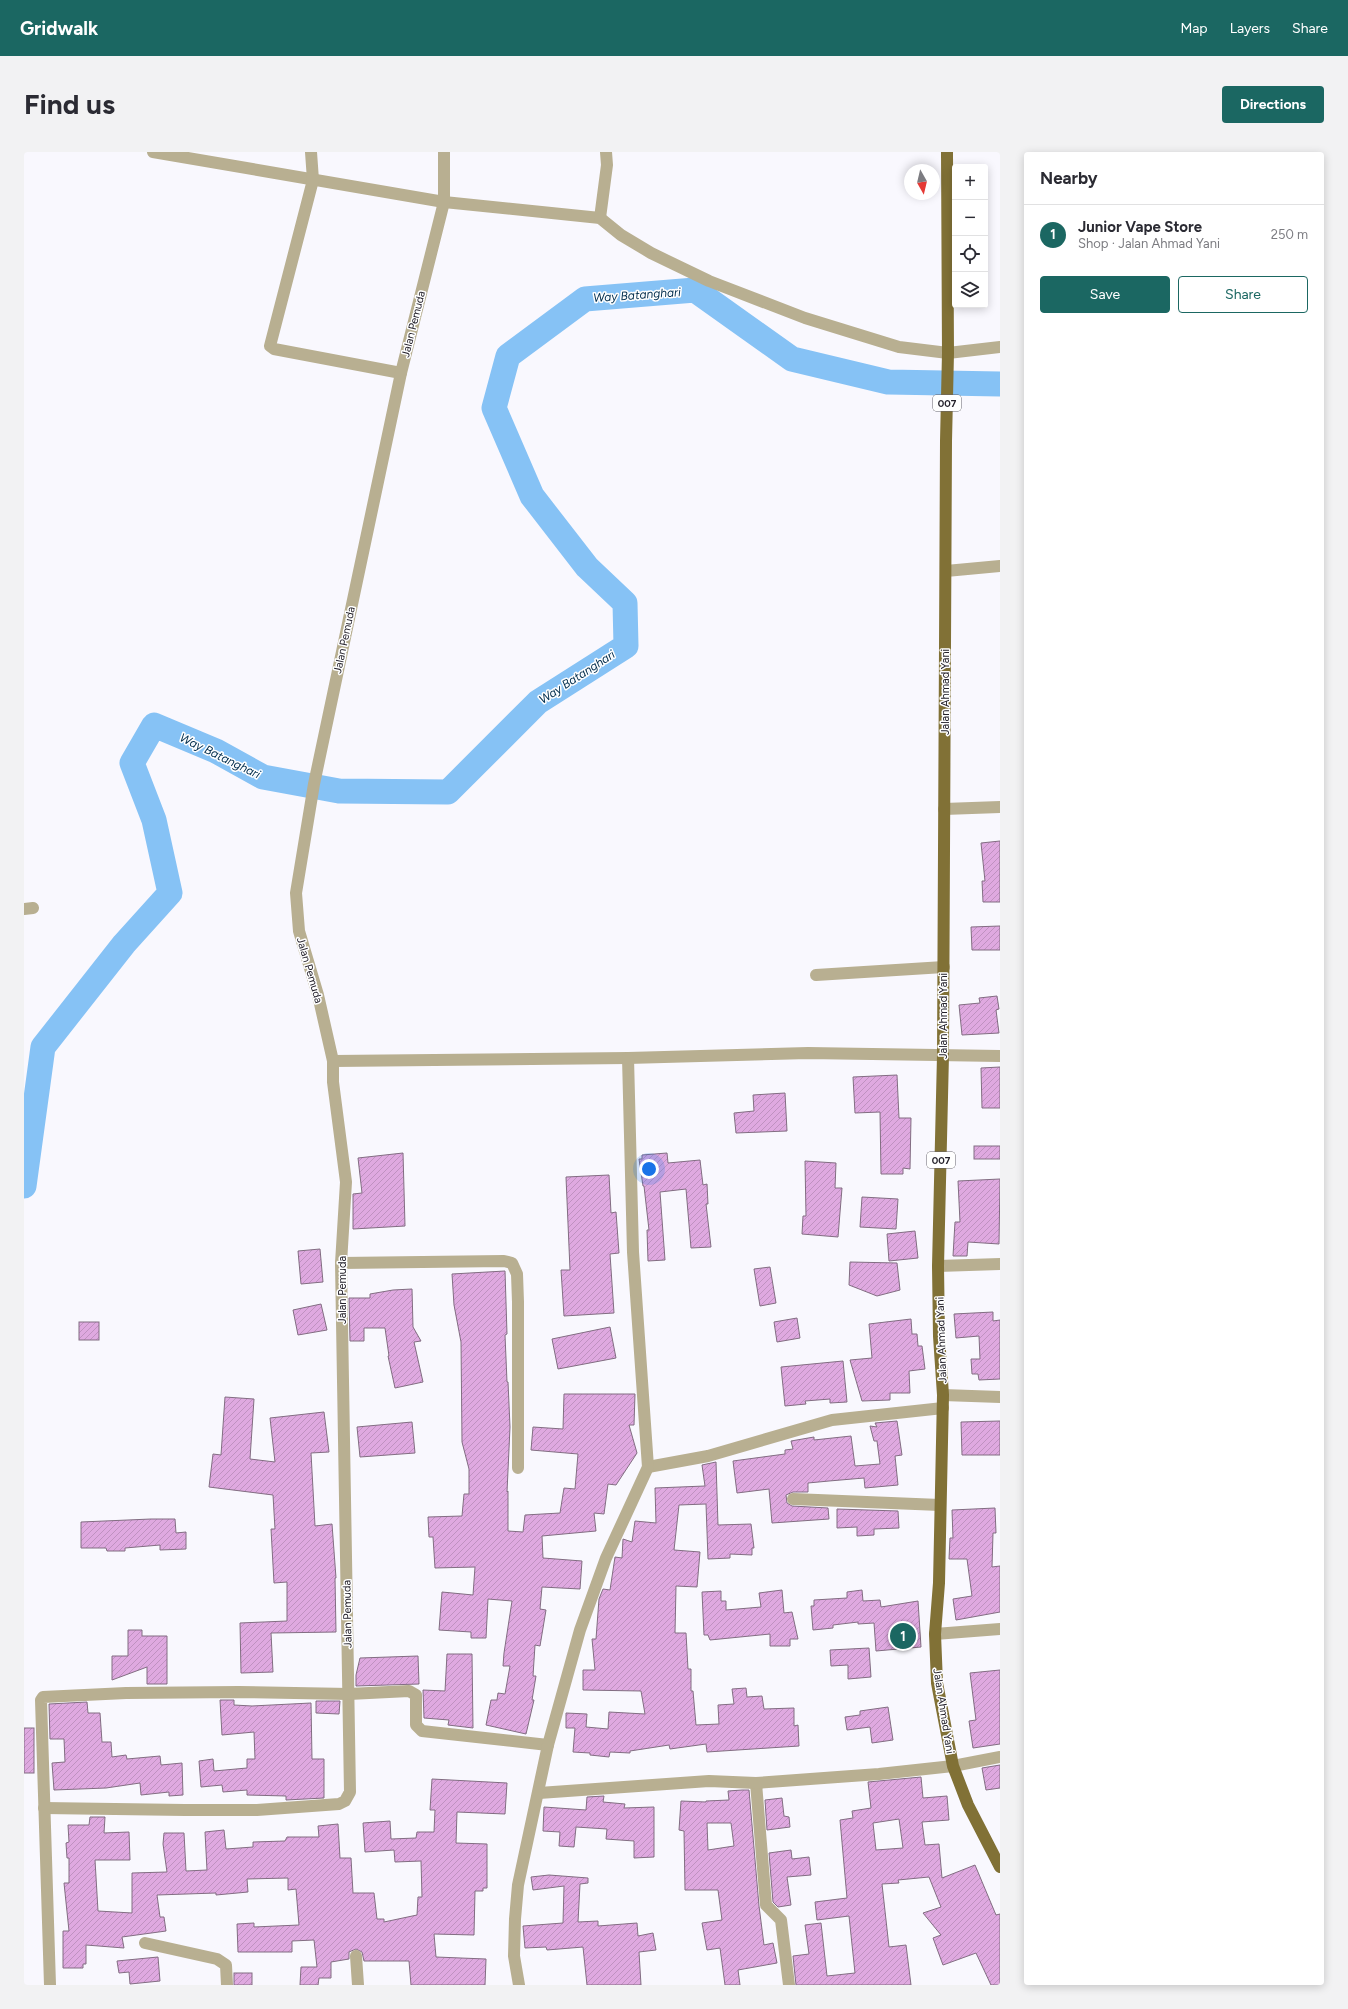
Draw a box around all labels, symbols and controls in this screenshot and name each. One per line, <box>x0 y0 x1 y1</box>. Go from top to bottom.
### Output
text: Gridwalk <box>20 17 98 40</box>
text: Map <box>1180 20 1208 37</box>
text: Layers <box>1230 20 1270 37</box>
text: Share <box>1292 20 1328 37</box>
button: Directions <box>1222 86 1324 123</box>
text: Find us <box>24 87 115 121</box>
north arrow <box>904 164 940 200</box>
map controls <box>952 164 988 308</box>
button: + <box>952 164 988 200</box>
text: Nearby <box>1040 168 1098 188</box>
button: − <box>952 200 988 236</box>
text: Junior Vape Store <box>1078 218 1202 236</box>
text: 1 <box>1050 227 1056 242</box>
text: 250 m <box>1271 227 1308 242</box>
button: locate <box>952 236 988 272</box>
text: Shop · Jalan Ahmad Yani <box>1078 236 1220 251</box>
button: layers <box>952 272 988 308</box>
button: Save <box>1040 276 1170 313</box>
button: Share <box>1178 276 1308 313</box>
water label: Way Batanghari <box>593 285 681 305</box>
street label: Jalan Pemuda <box>399 290 428 359</box>
road number: 007 <box>933 395 961 411</box>
street label: Jalan Pemuda <box>331 606 358 675</box>
water label: Way Batanghari <box>536 647 618 707</box>
street label: Jalan Ahmad Yani <box>939 649 952 735</box>
water label: Way Batanghari <box>178 730 263 782</box>
street label: Jalan Pemuda <box>294 936 325 1005</box>
street label: Jalan Ahmad Yani <box>937 973 950 1059</box>
road number: 007 <box>927 1152 955 1168</box>
your location <box>639 1159 659 1179</box>
street label: Jalan Pemuda <box>336 1256 349 1324</box>
street label: Jalan Ahmad Yani <box>933 1297 949 1383</box>
street label: Jalan Pemuda <box>340 1580 355 1648</box>
pin: 1 <box>890 1621 916 1651</box>
street label: Jalan Ahmad Yani <box>930 1668 957 1755</box>

